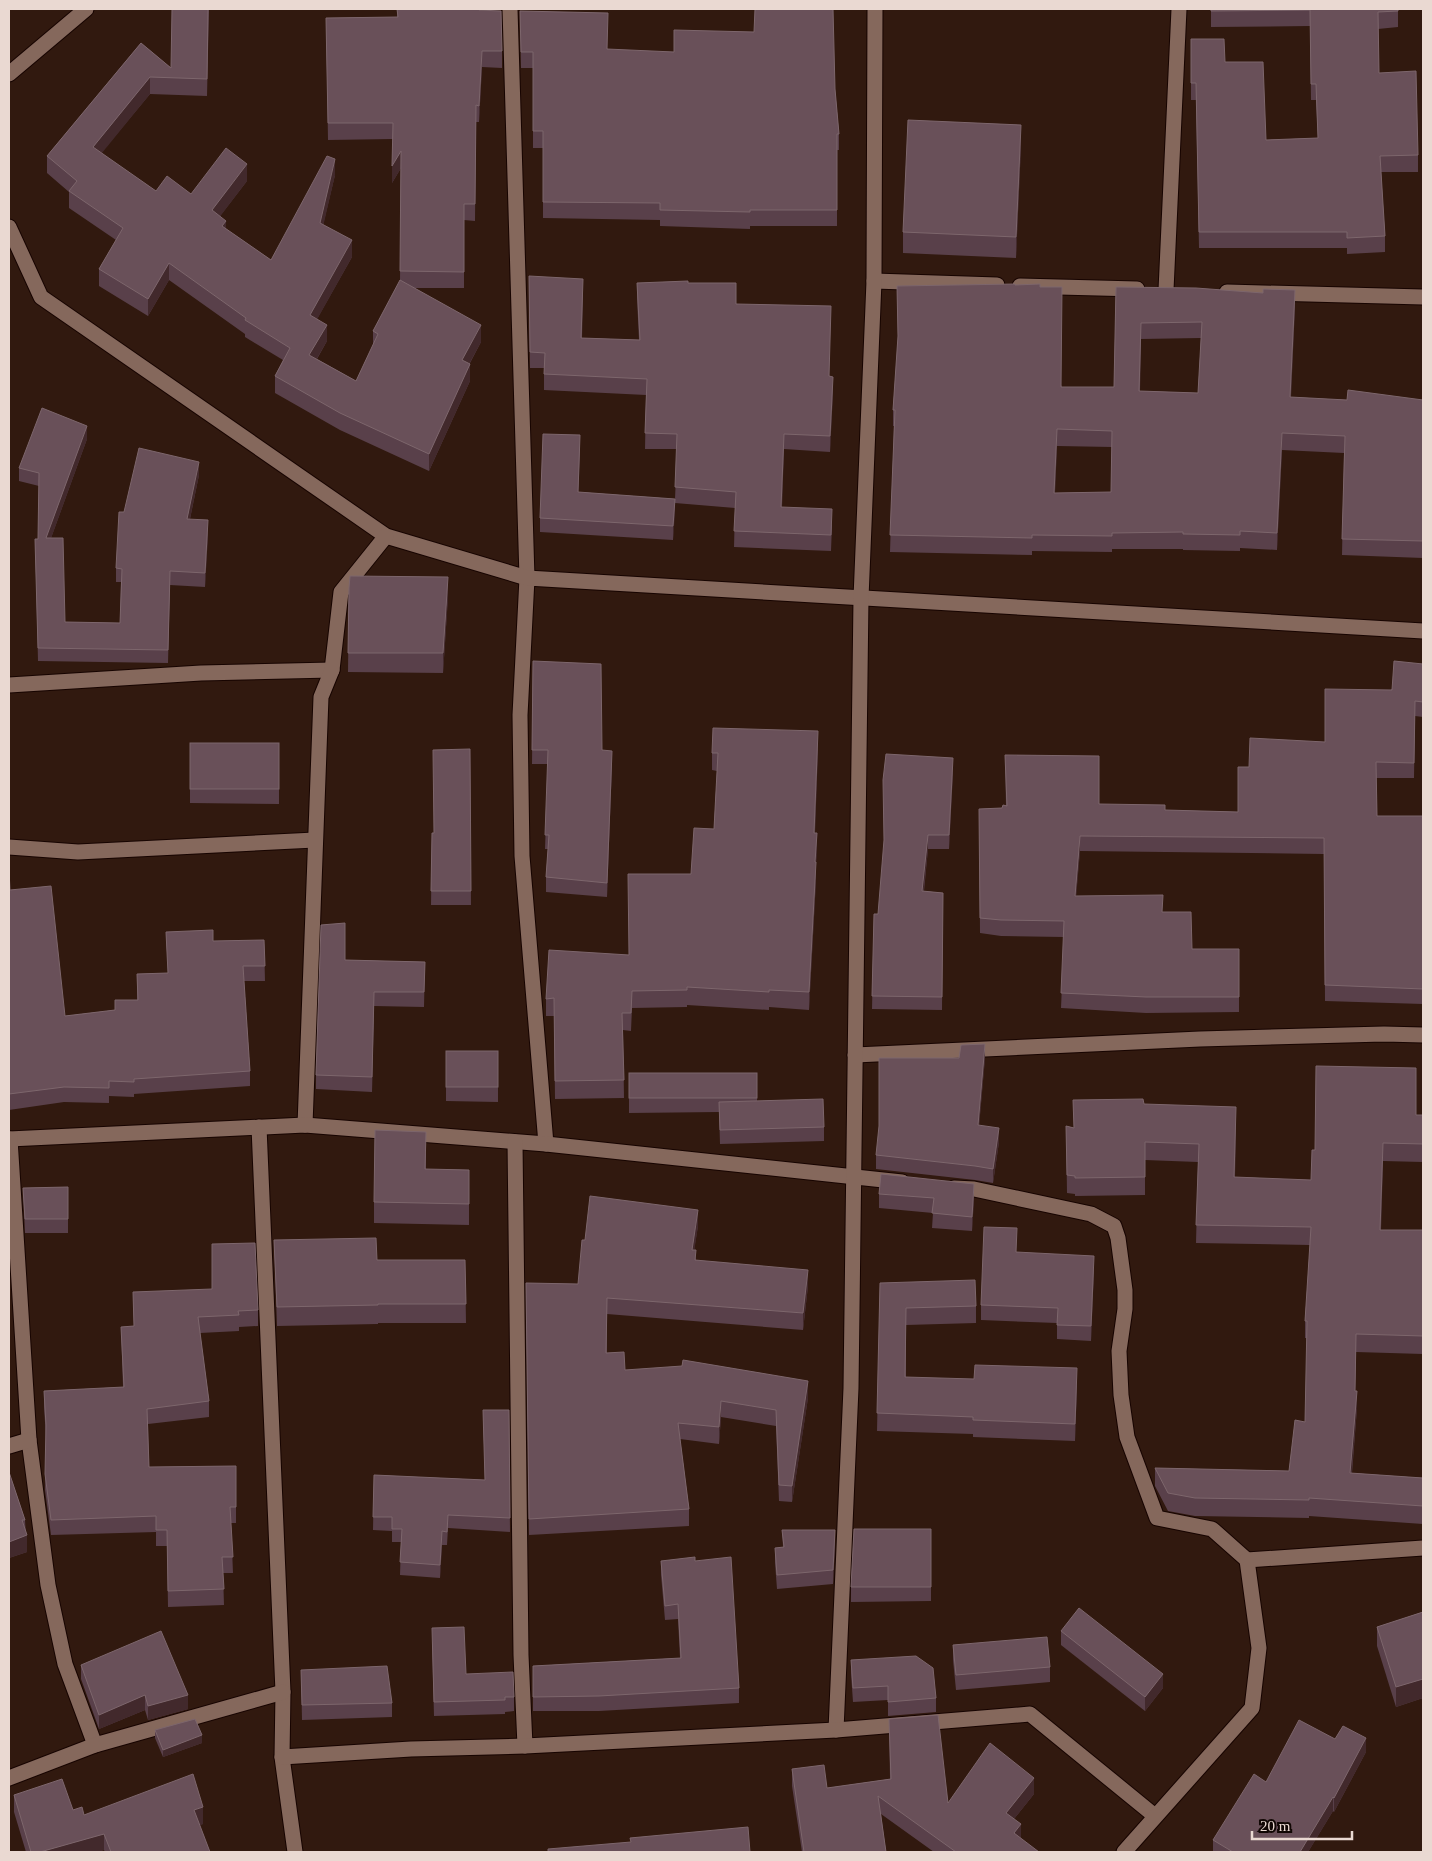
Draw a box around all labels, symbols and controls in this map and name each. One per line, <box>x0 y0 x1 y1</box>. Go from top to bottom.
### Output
scale bar <box>1252 1808 1352 1840</box>
text: 20 m <box>1260 1818 1291 1834</box>

